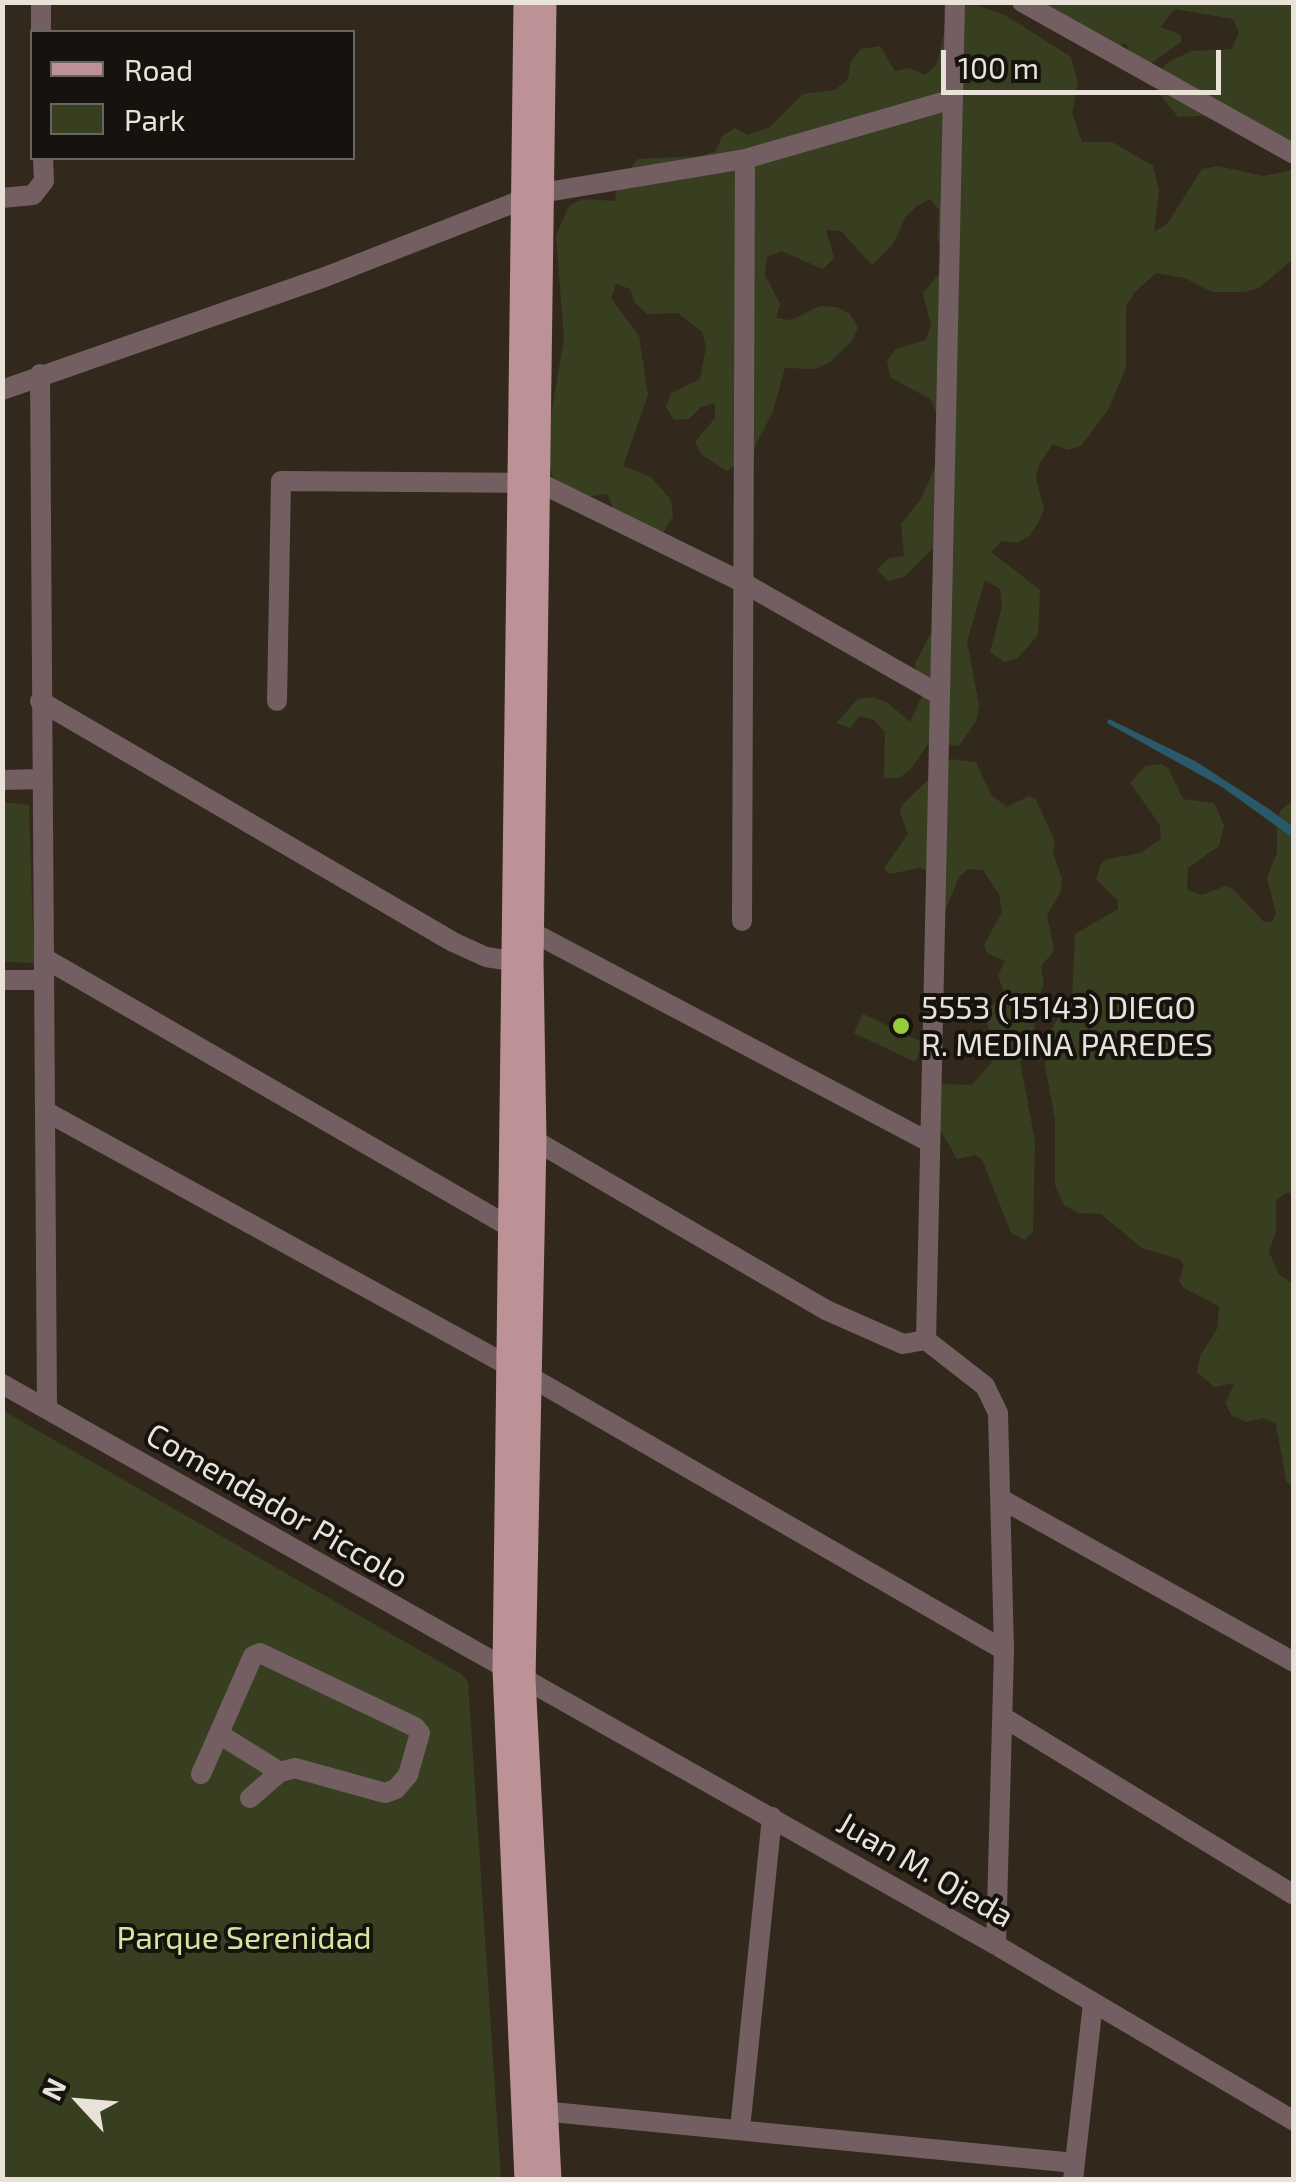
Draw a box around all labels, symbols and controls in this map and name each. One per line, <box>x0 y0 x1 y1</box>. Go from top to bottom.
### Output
legend <box>30 30 355 160</box>
scale bar <box>946 30 1226 92</box>
text: 100 m <box>958 49 1039 85</box>
text: Road <box>124 51 193 87</box>
text: Park <box>124 101 185 137</box>
place label: 5553 (15143) DIEGO R. MEDINA PAREDES <box>921 989 1213 1064</box>
marker: 5553 (15143) DIEGO R. MEDINA PAREDES <box>890 1015 912 1037</box>
street label: Comendador Piccolo <box>139 1415 415 1597</box>
street label: Juan M. Ojeda <box>830 1804 1020 1936</box>
park label: Parque Serenidad <box>116 1919 372 1957</box>
north arrow <box>30 2052 130 2152</box>
text: N <box>33 2072 73 2105</box>

